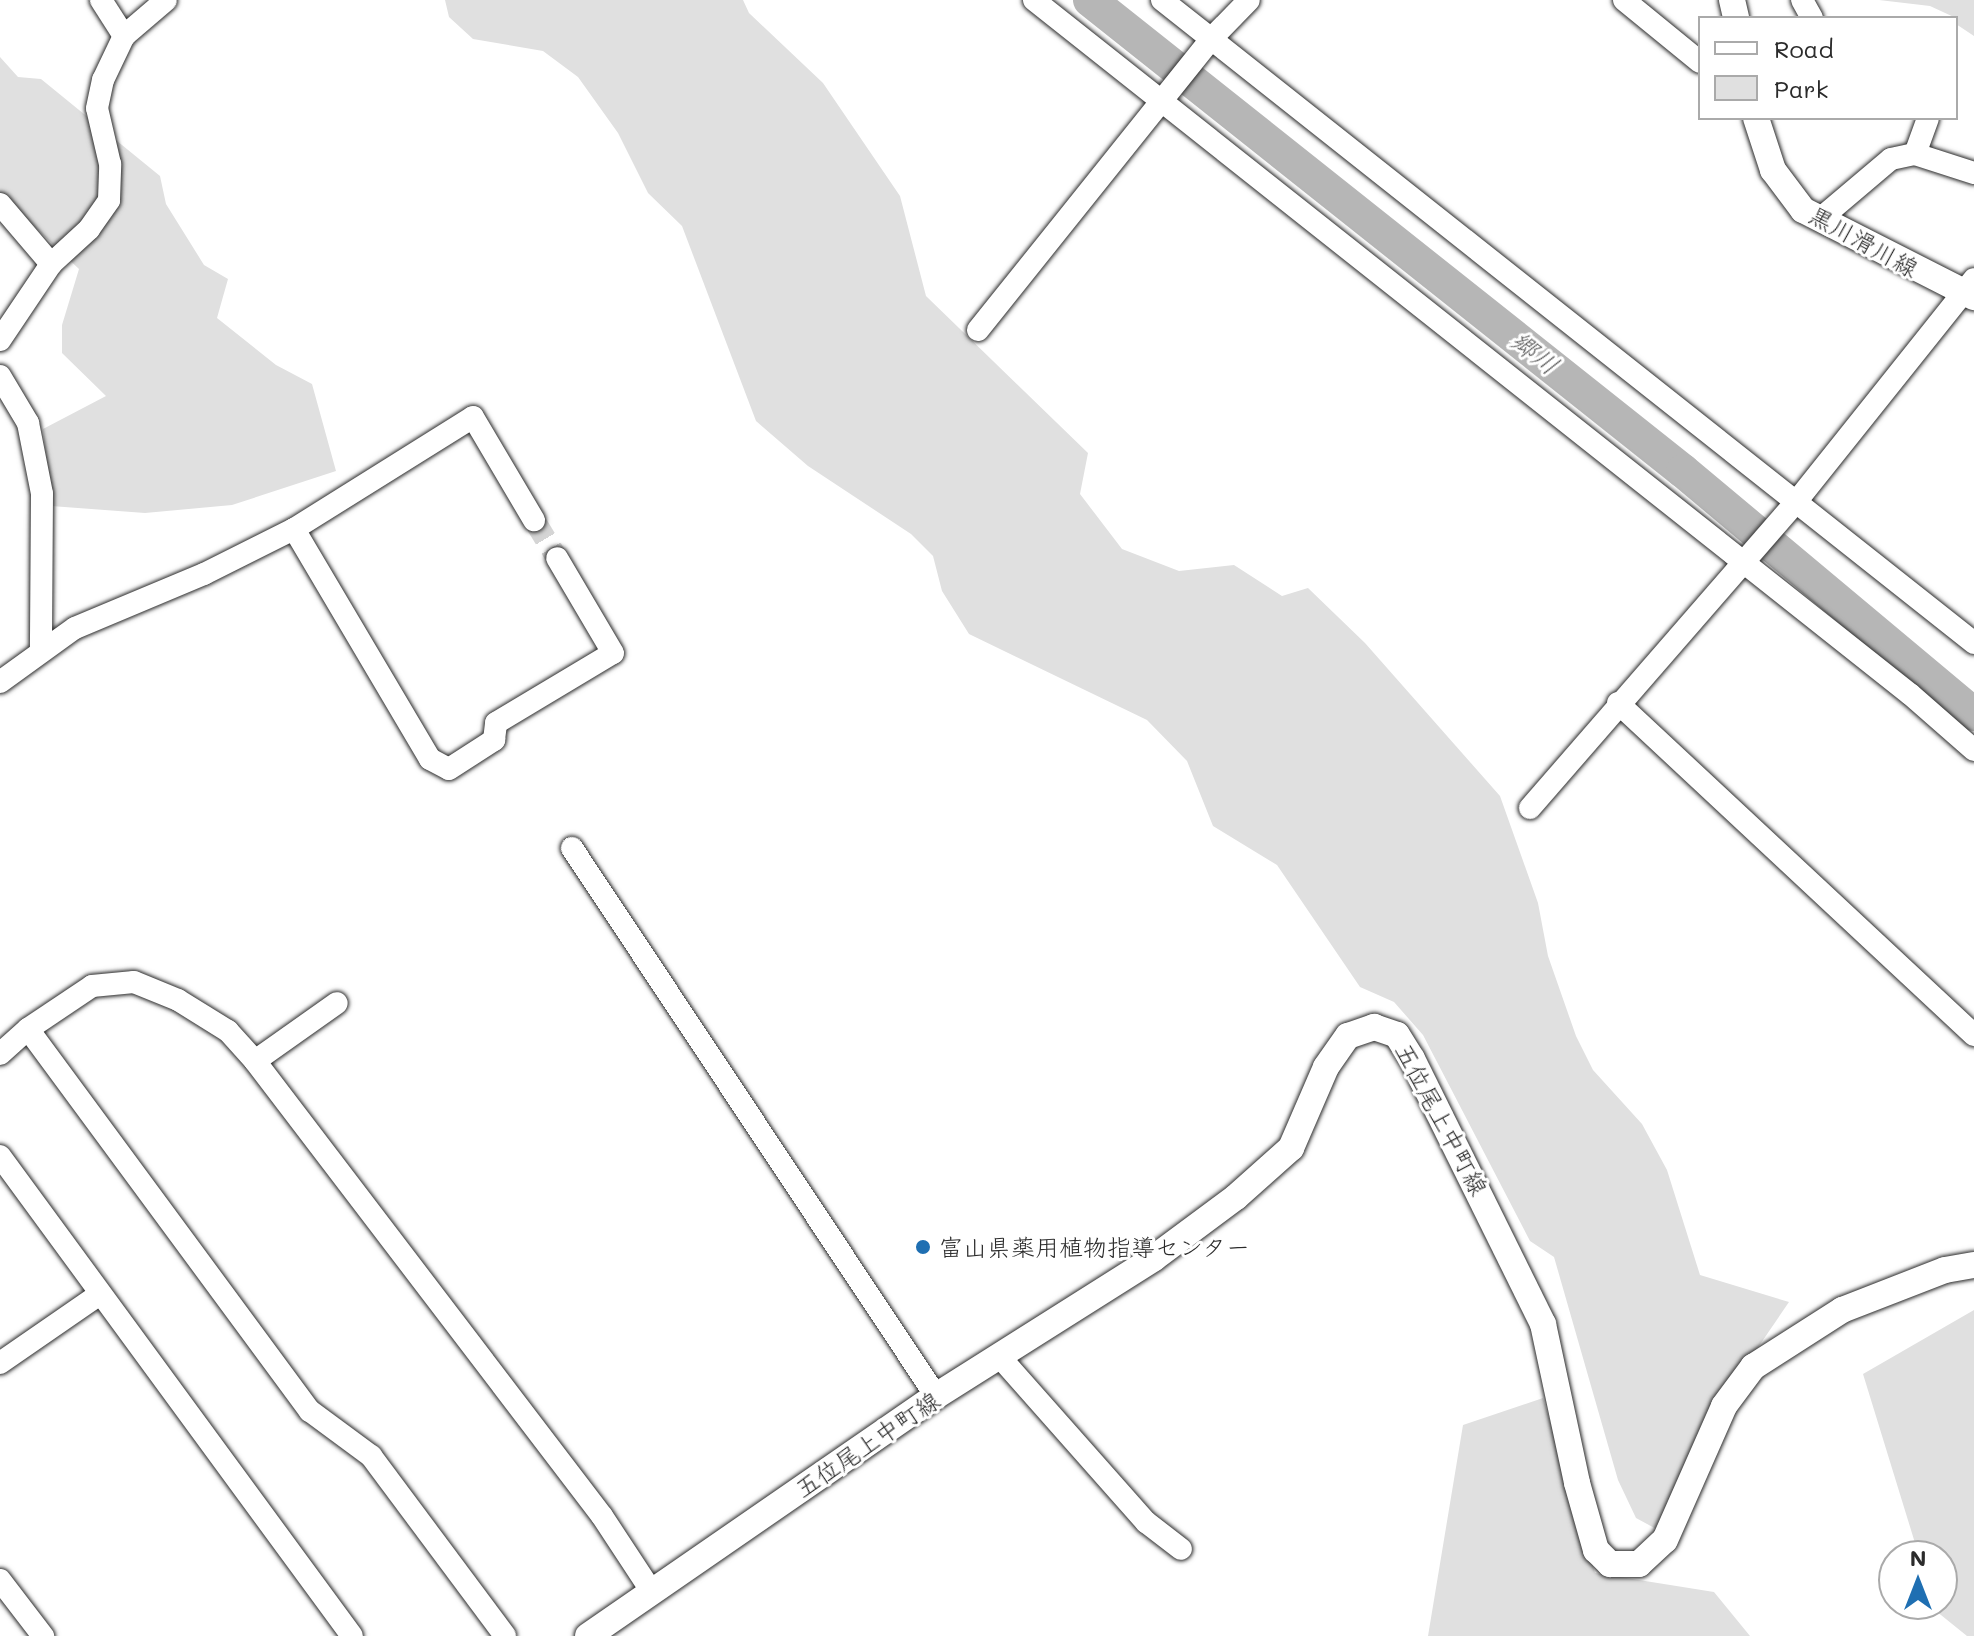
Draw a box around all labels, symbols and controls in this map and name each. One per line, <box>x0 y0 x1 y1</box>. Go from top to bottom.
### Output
legend <box>1698 16 1958 120</box>
text: Road <box>1774 33 1834 64</box>
text: Park <box>1774 73 1828 104</box>
street label: 黒川滑川線 <box>1805 199 1923 283</box>
water label: 郷川 <box>1505 325 1565 381</box>
street label: 五位尾上中町線 <box>1390 1038 1494 1200</box>
place label: 富山県薬用植物指導センター <box>939 1233 1251 1261</box>
marker: 富山県薬用植物指導センター <box>914 1238 932 1256</box>
street label: 五位尾上中町線 <box>789 1385 945 1503</box>
north arrow <box>1878 1540 1958 1620</box>
text: N <box>1910 1543 1926 1572</box>

